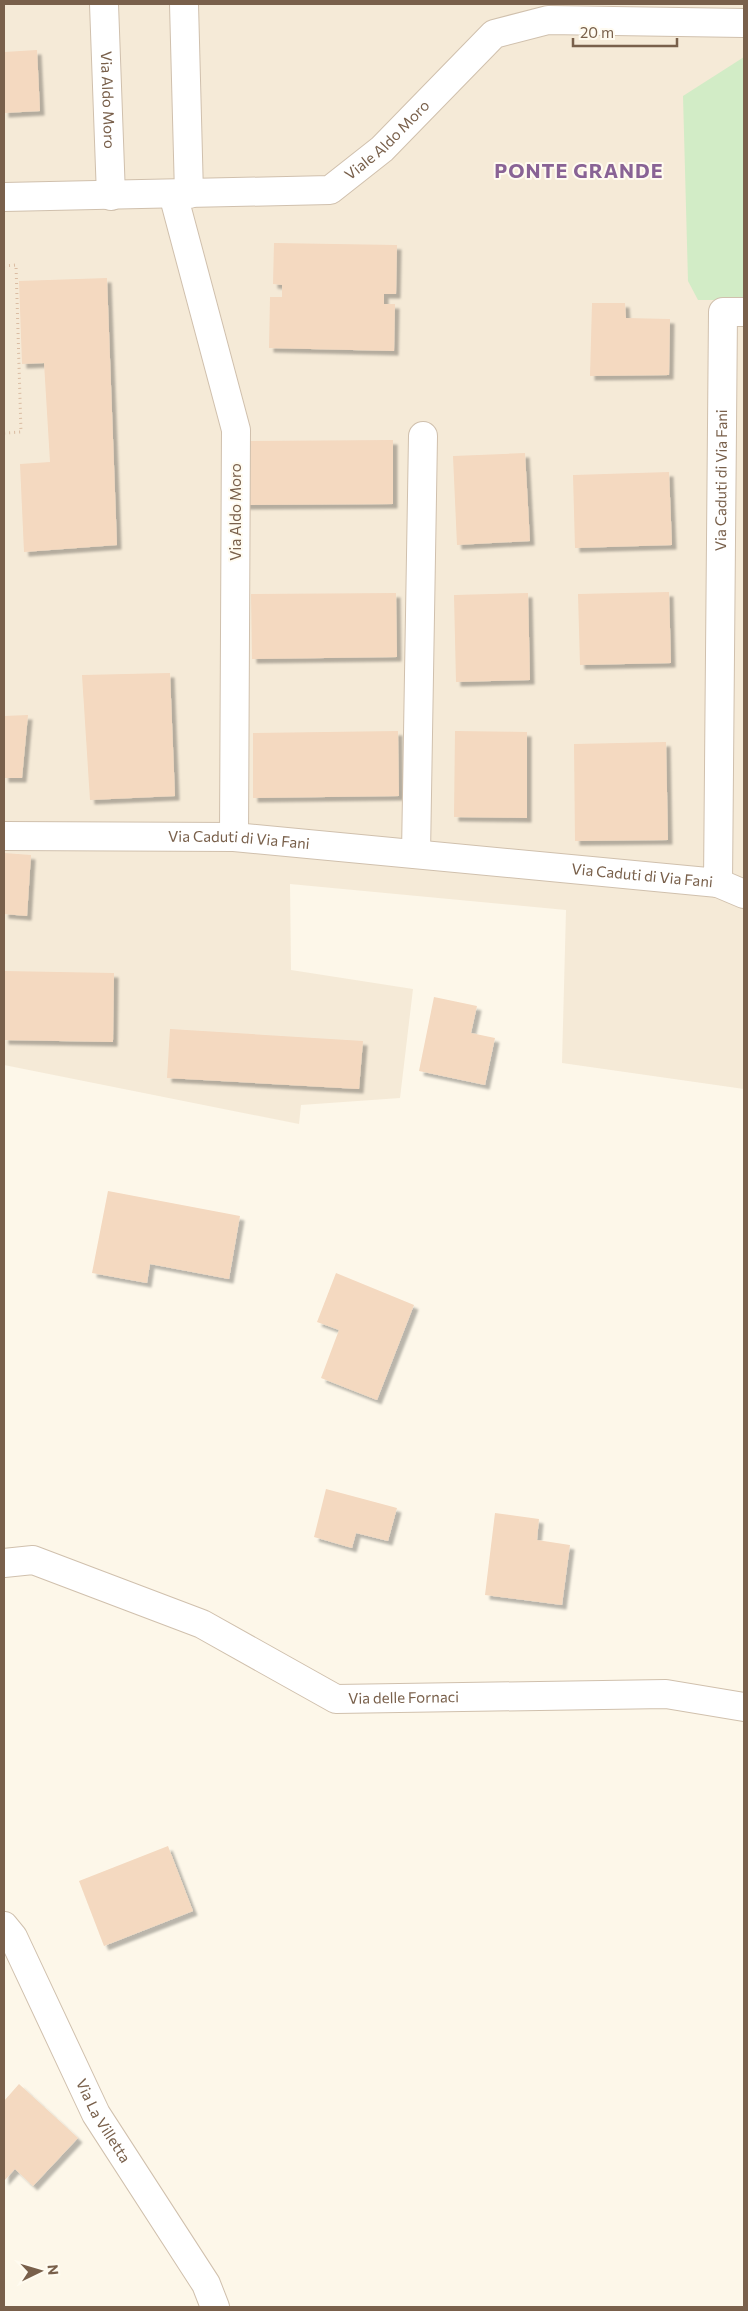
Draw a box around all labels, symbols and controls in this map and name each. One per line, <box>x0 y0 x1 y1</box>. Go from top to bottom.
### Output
scale bar <box>573 15 677 47</box>
text: 20 m <box>580 23 614 41</box>
street label: Via Aldo Moro <box>98 51 119 149</box>
street label: Viale Aldo Moro <box>341 96 433 183</box>
district label: PONTE GRANDE <box>494 158 664 182</box>
street label: Via Caduti di Via Fani <box>711 409 730 551</box>
street label: Via Aldo Moro <box>226 463 244 561</box>
street label: Via Caduti di Via Fani <box>168 827 311 852</box>
street label: Via Caduti di Via Fani <box>571 859 714 890</box>
street label: Via delle Fornaci <box>348 1687 459 1707</box>
street label: Via La Villetta <box>73 2076 135 2166</box>
north arrow <box>15 2246 65 2296</box>
text: N <box>45 2264 62 2276</box>

